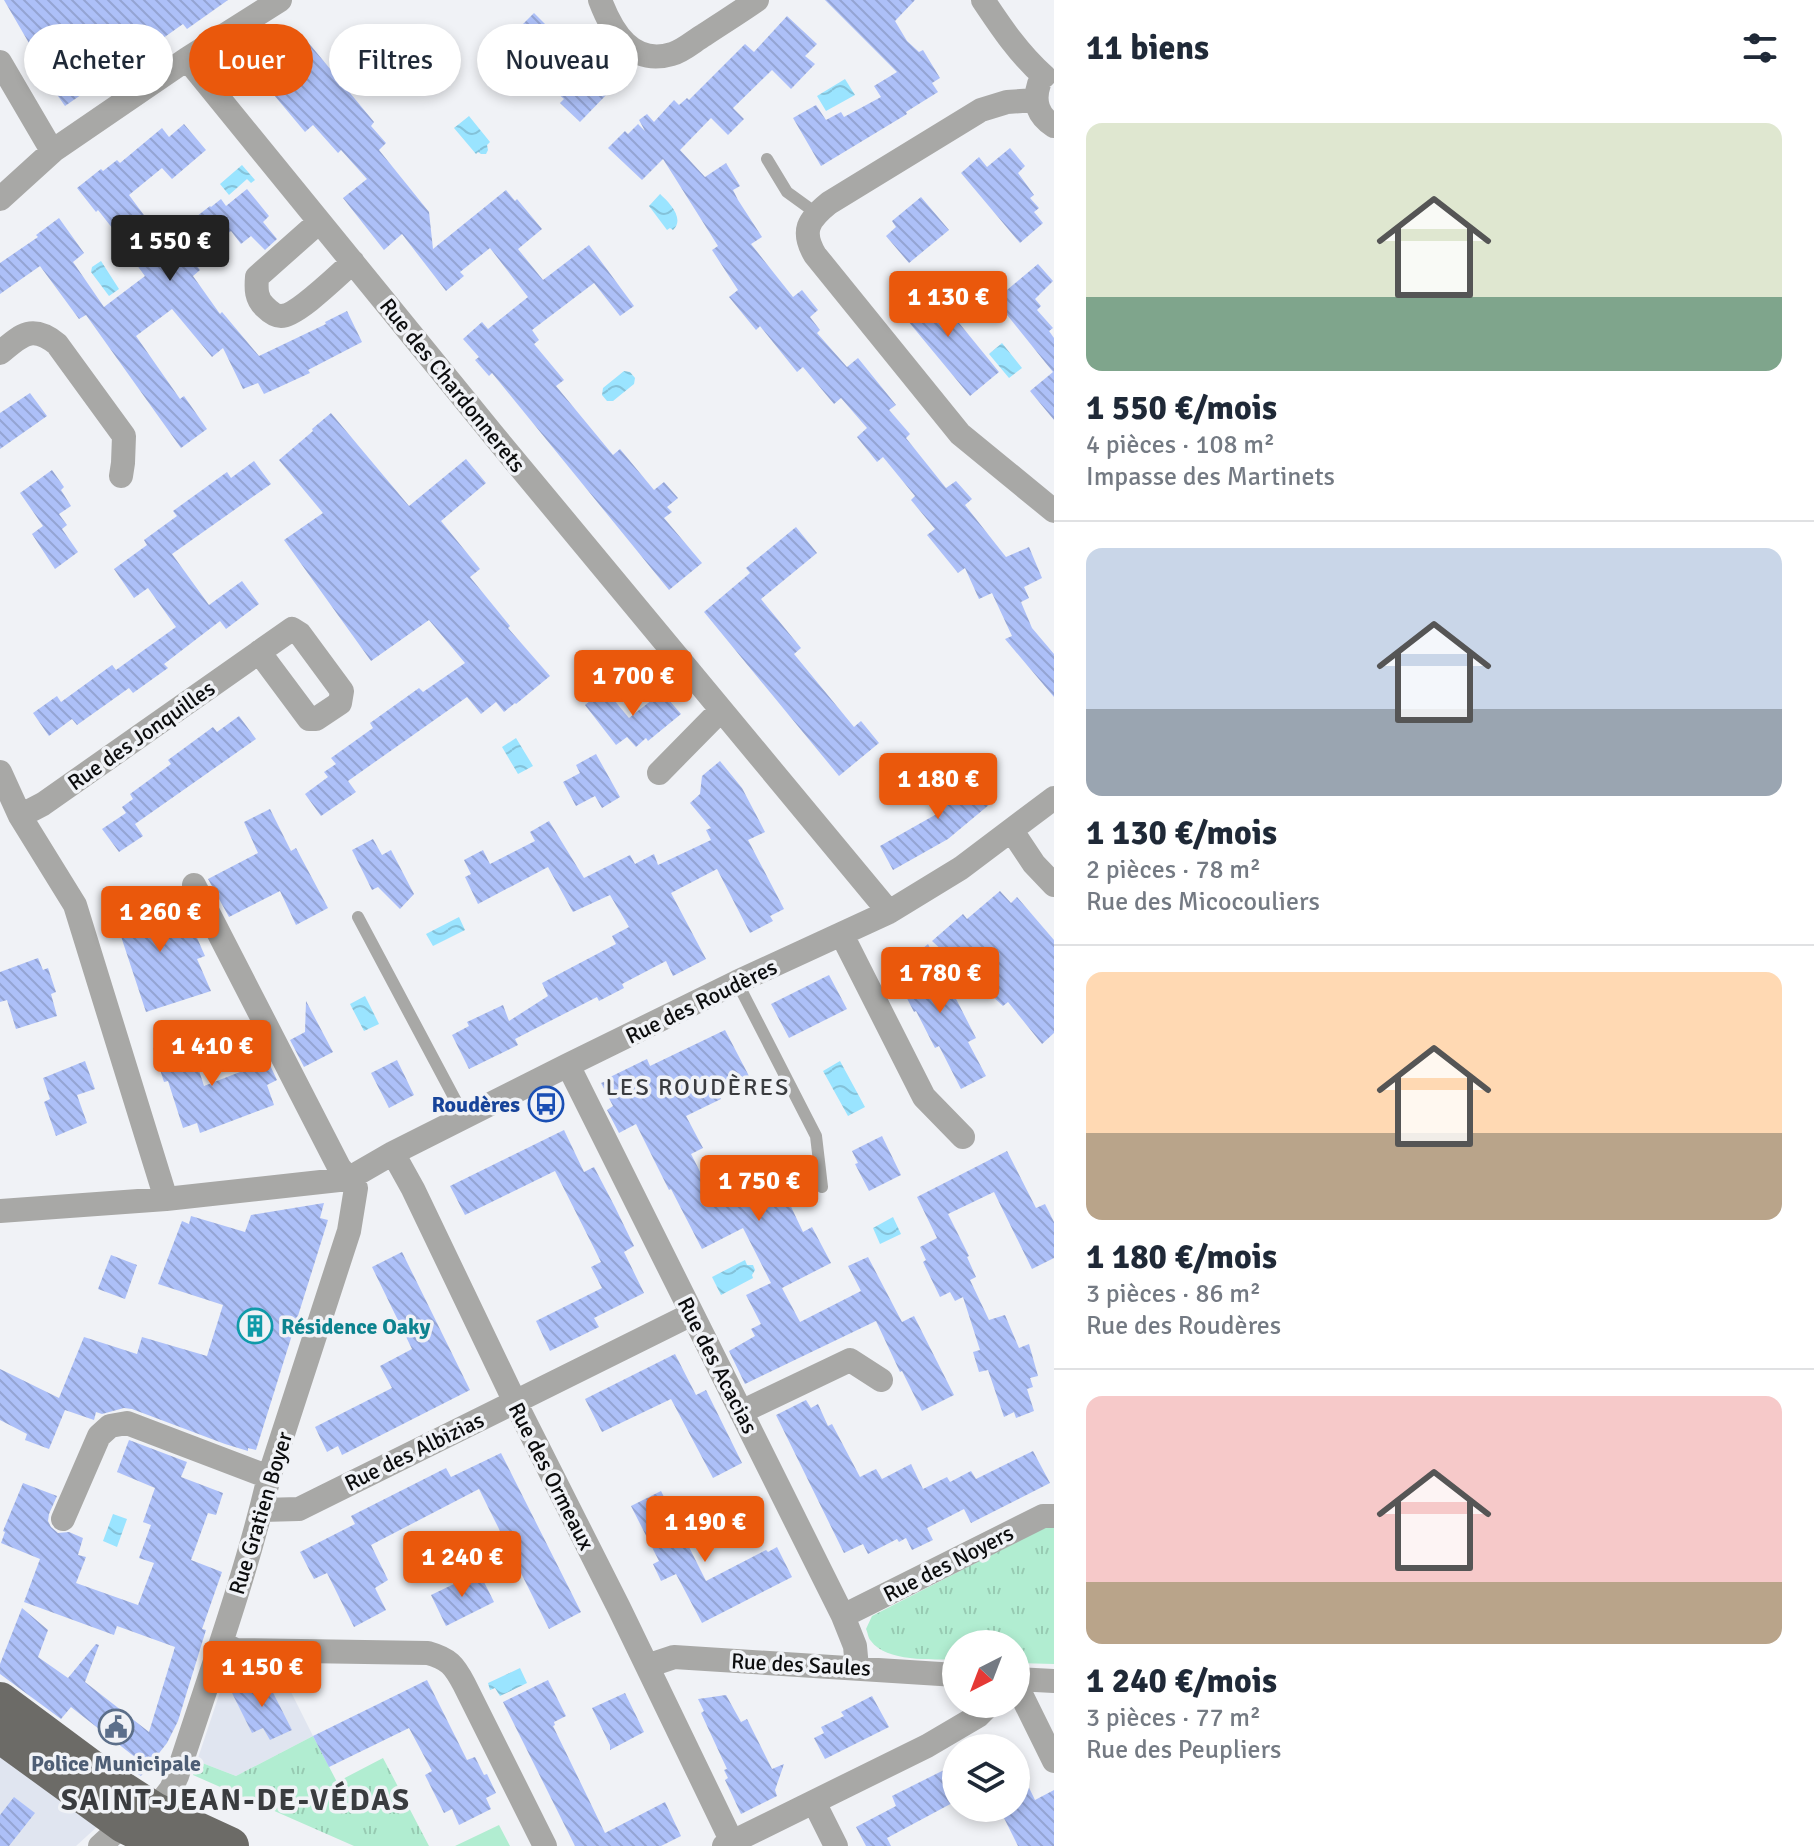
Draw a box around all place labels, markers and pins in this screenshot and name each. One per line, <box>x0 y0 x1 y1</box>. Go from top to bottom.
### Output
pin: 1 550 € <box>96 215 244 283</box>
pin: 1 130 € <box>874 271 1022 339</box>
pin: 1 700 € <box>559 650 707 718</box>
pin: 1 180 € <box>864 753 1012 821</box>
pin: 1 260 € <box>86 886 234 954</box>
pin: 1 780 € <box>866 947 1014 1015</box>
pin: 1 410 € <box>138 1020 286 1088</box>
bus stop icon: Roudères <box>527 1085 565 1123</box>
place label: Roudères <box>431 1091 520 1118</box>
pin: 1 750 € <box>685 1155 833 1223</box>
building icon: Résidence Oaky <box>236 1307 274 1345</box>
place label: Résidence Oaky <box>281 1313 431 1340</box>
pin: 1 190 € <box>631 1496 779 1564</box>
pin: 1 240 € <box>388 1531 536 1599</box>
pin: 1 150 € <box>188 1641 336 1709</box>
public building icon: Police Municipale <box>97 1708 135 1746</box>
place label: Police Municipale <box>31 1750 201 1777</box>

